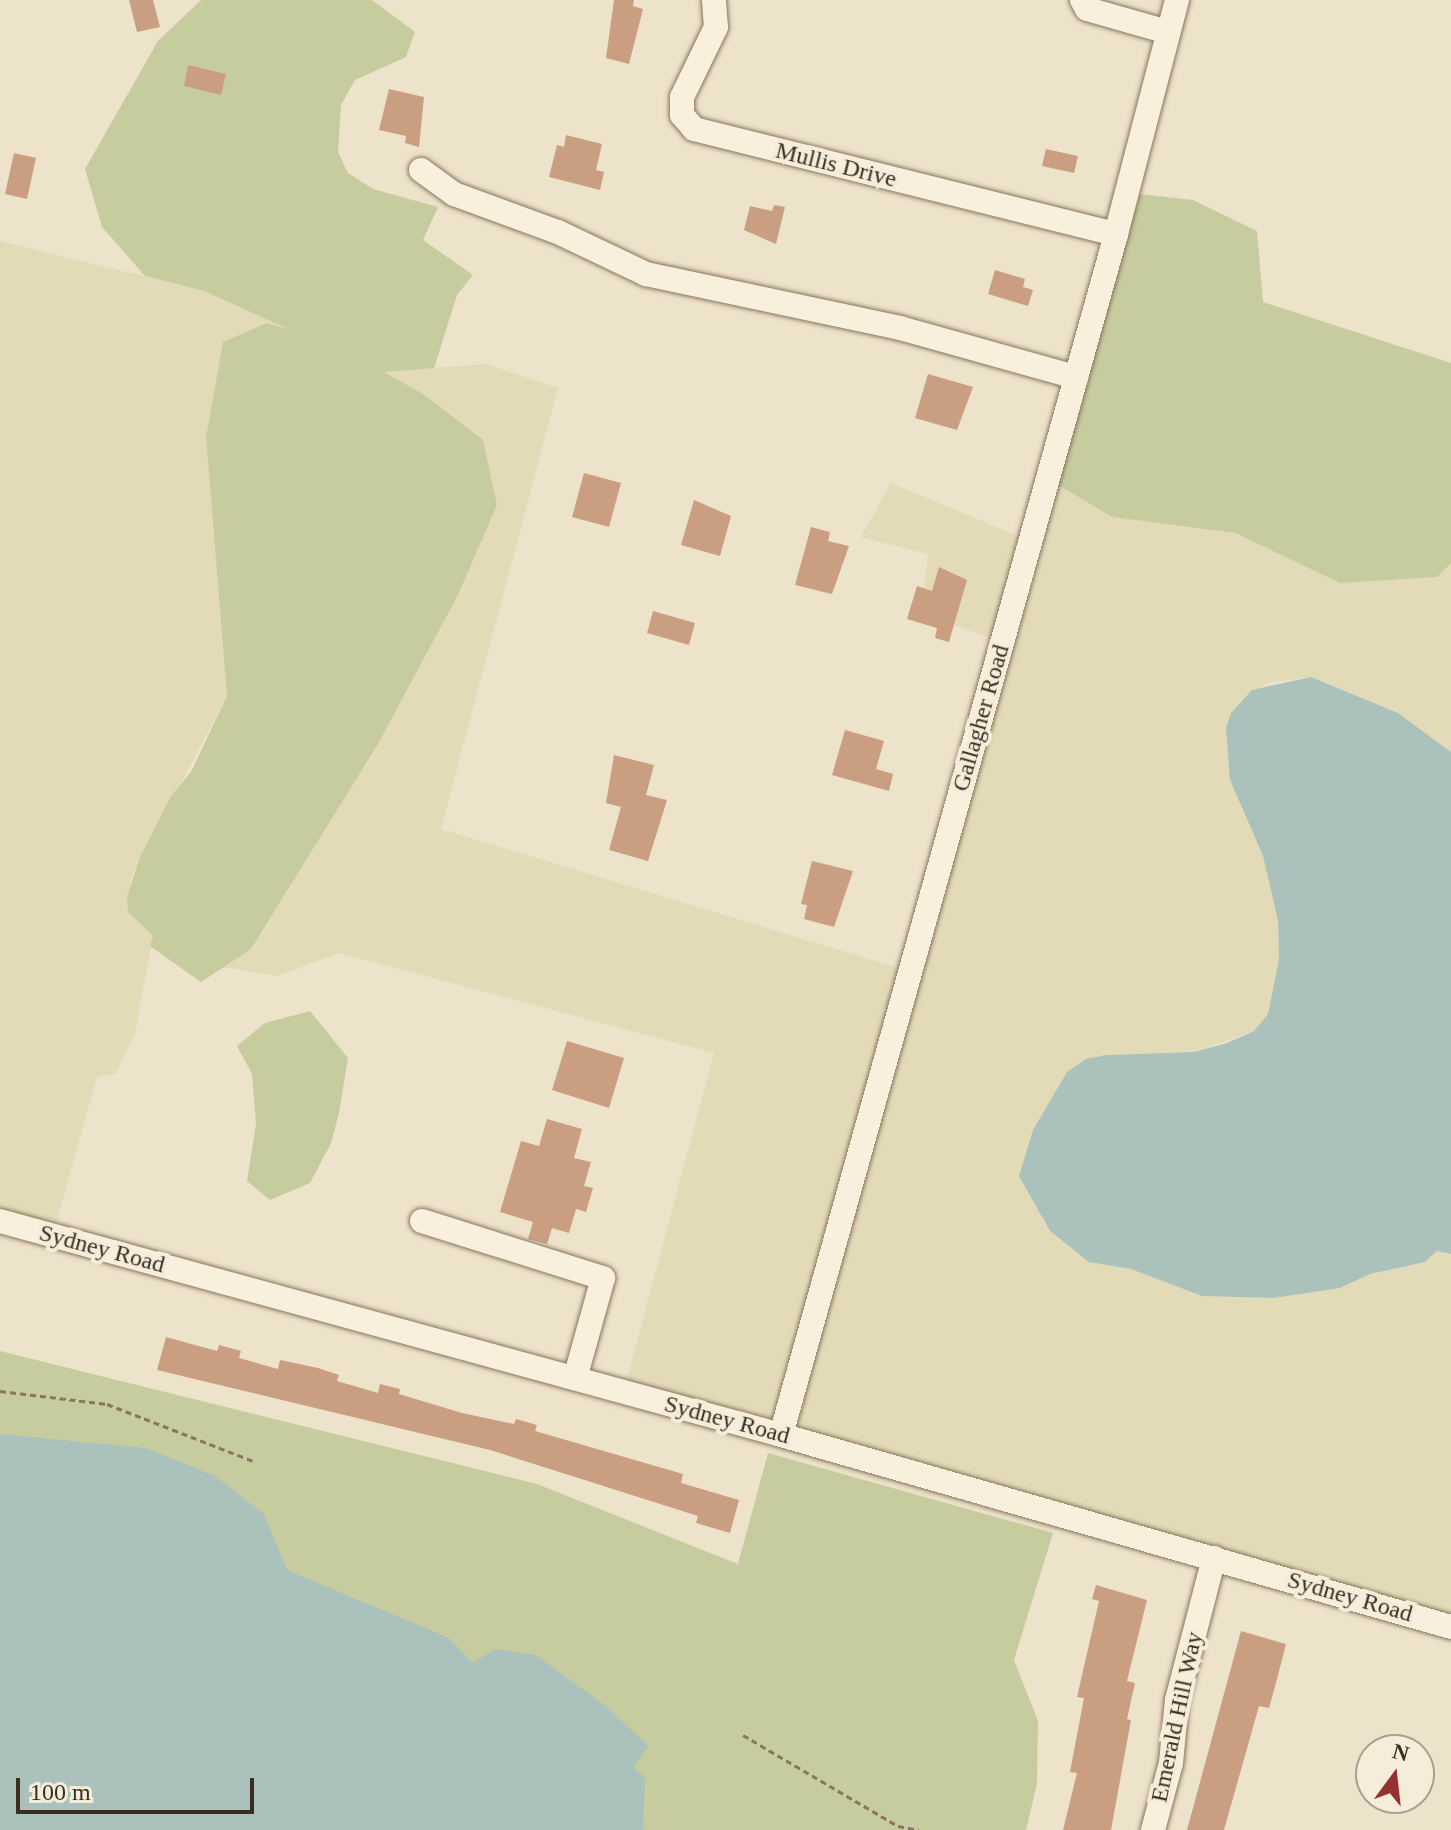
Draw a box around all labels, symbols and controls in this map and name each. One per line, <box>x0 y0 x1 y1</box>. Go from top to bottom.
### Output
street label: Mullis Drive <box>773 136 899 194</box>
street label: Gallagher Road <box>946 641 1016 795</box>
street label: Sydney Road <box>36 1218 168 1280</box>
street label: Sydney Road <box>661 1389 793 1451</box>
street label: Sydney Road <box>1284 1565 1416 1629</box>
street label: Emerald Hill Way <box>1145 1629 1209 1805</box>
north arrow <box>1355 1734 1435 1814</box>
text: N <box>1390 1738 1412 1766</box>
scale bar <box>20 1762 258 1812</box>
text: 100 m <box>30 1779 91 1805</box>

